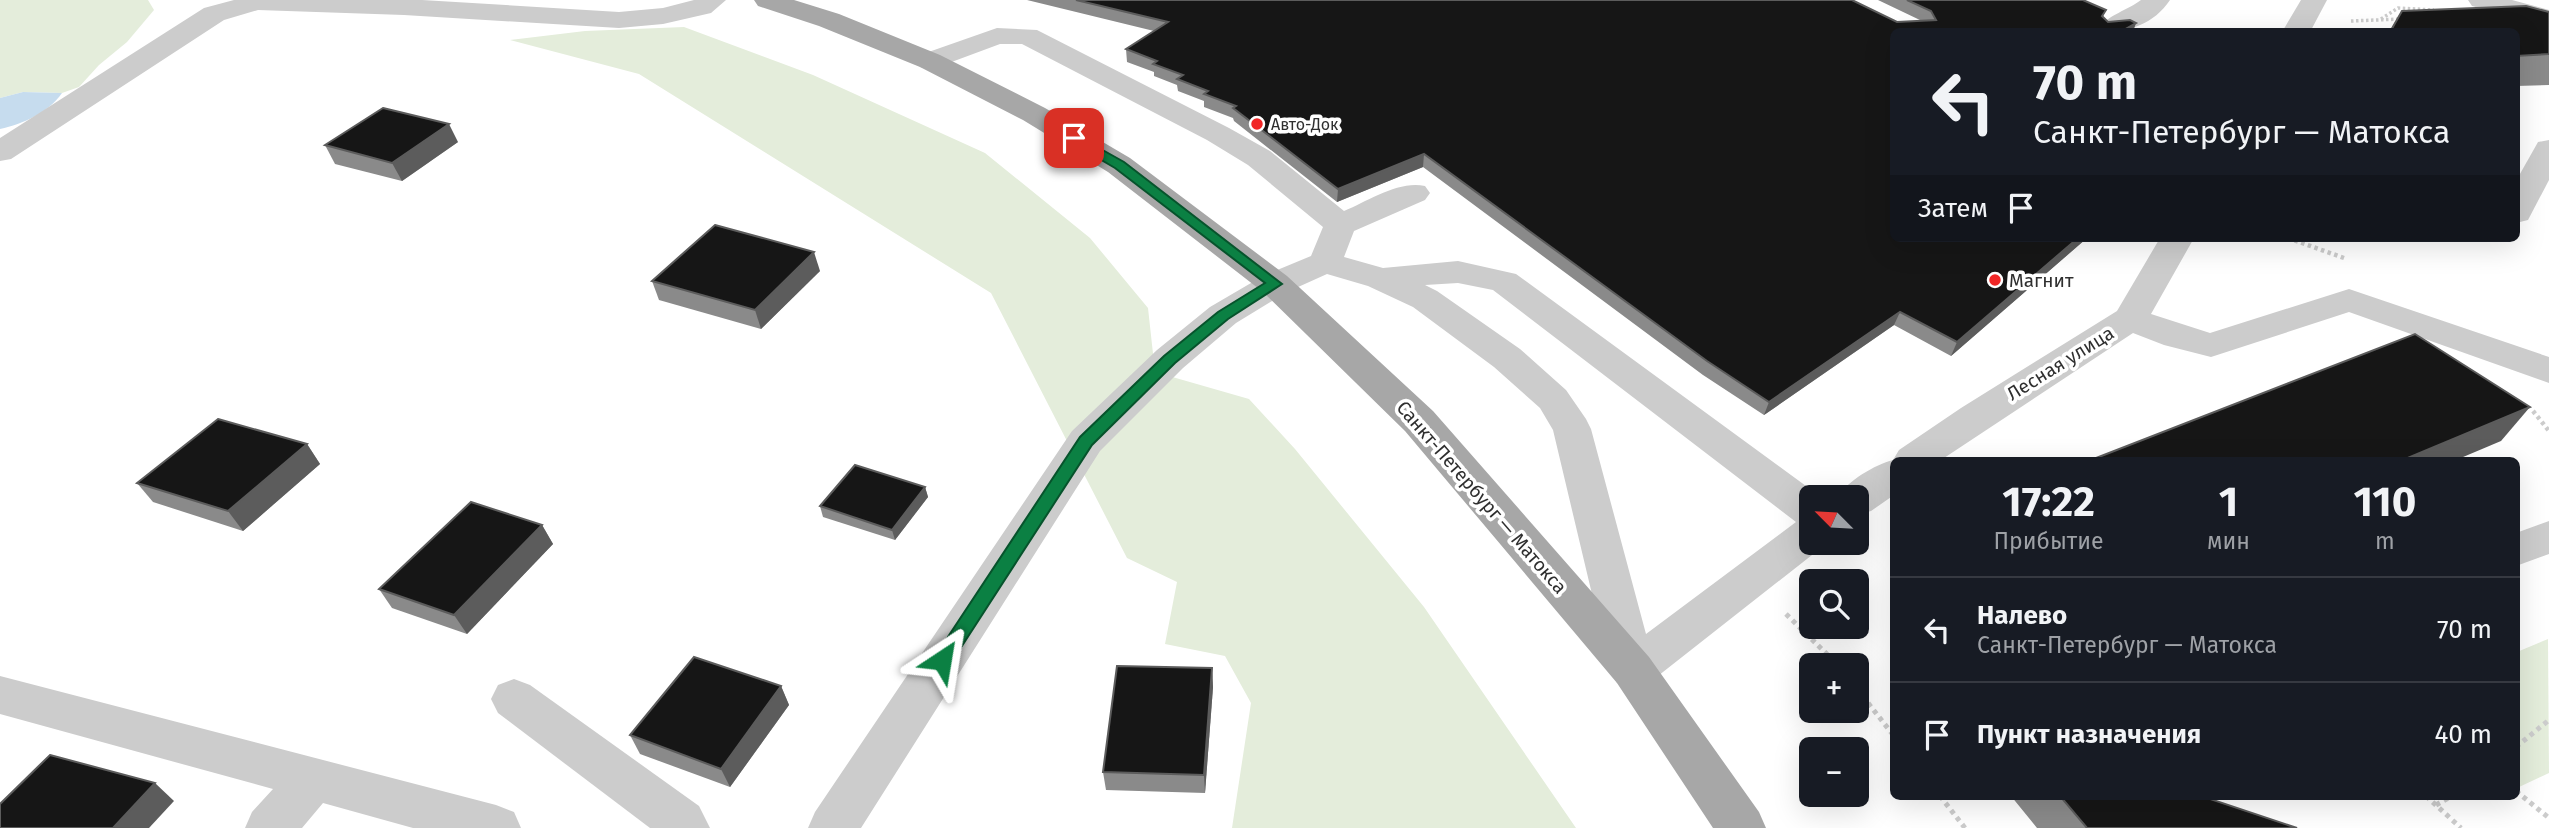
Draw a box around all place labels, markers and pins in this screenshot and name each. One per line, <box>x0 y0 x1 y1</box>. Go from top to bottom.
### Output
pin <box>1044 108 1104 168</box>
place label: Авто-Док <box>1271 115 1339 134</box>
marker: Авто-Док <box>1249 116 1265 132</box>
place label: Магнит <box>2009 269 2074 292</box>
marker: Магнит <box>1987 272 2003 288</box>

